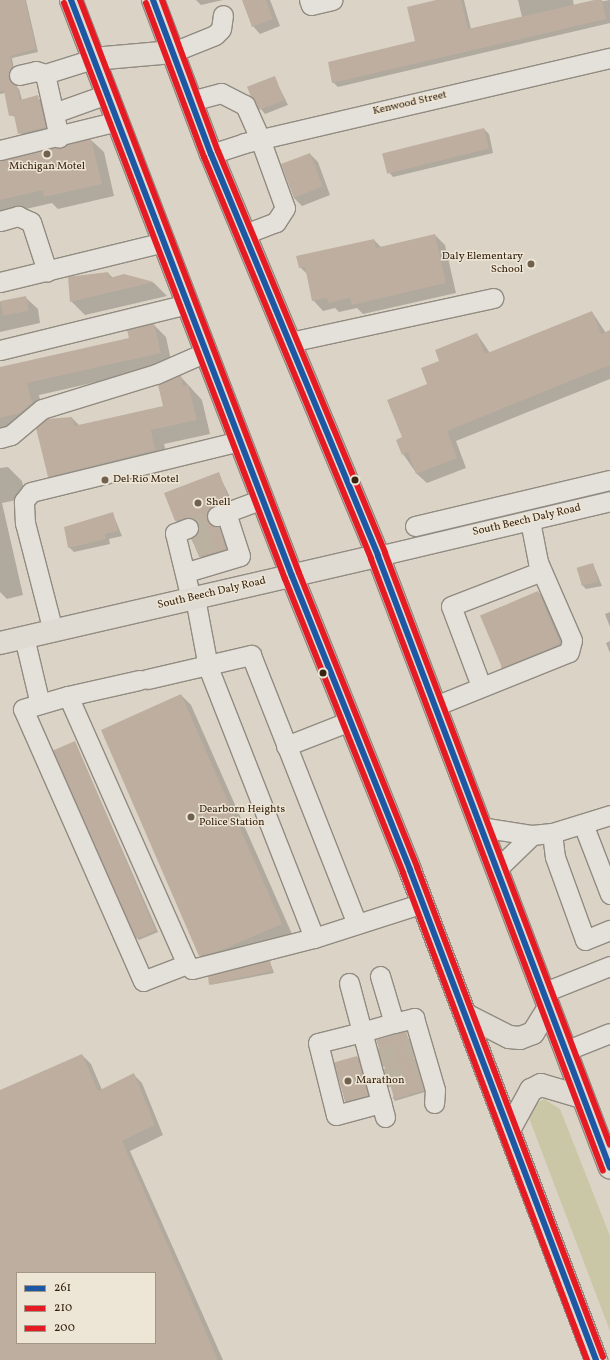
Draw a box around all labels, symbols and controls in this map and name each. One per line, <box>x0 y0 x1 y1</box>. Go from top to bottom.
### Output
street label: Kenwood Street <box>372 89 448 119</box>
marker: Michigan Motel <box>42 149 52 159</box>
place label: Michigan Motel <box>9 160 85 174</box>
place label: Daly Elementary School <box>442 251 523 277</box>
marker: Daly Elementary School <box>526 259 536 269</box>
place label: Del Rio Motel <box>113 473 179 487</box>
marker: Del Rio Motel <box>100 475 110 485</box>
unlabelled marker <box>350 475 360 485</box>
place label: Shell <box>206 496 230 510</box>
marker: Shell <box>193 498 203 508</box>
street label: South Beech Daly Road <box>471 502 583 540</box>
street label: South Beech Daly Road <box>156 575 268 613</box>
unlabelled marker <box>318 668 328 678</box>
place label: Dearborn Heights Police Station <box>199 804 285 830</box>
marker: Dearborn Heights Police Station <box>186 812 196 822</box>
place label: Marathon <box>356 1074 404 1088</box>
marker: Marathon <box>343 1076 353 1086</box>
legend <box>16 1272 156 1344</box>
text: 261 <box>54 1280 71 1296</box>
text: 210 <box>54 1300 72 1316</box>
text: 200 <box>54 1320 75 1336</box>

